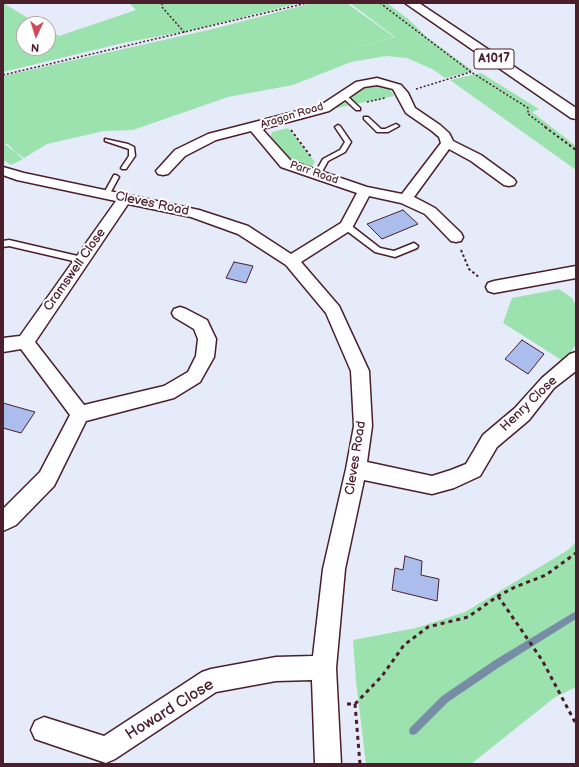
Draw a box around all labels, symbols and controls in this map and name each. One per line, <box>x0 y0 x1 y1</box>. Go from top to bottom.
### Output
north arrow <box>16 16 56 56</box>
text: N <box>31 41 40 54</box>
road number: A1017 <box>474 49 514 69</box>
street label: Aragon Road <box>259 100 325 132</box>
street label: Parr Road <box>288 159 340 187</box>
street label: Cleves Road <box>114 189 190 219</box>
street label: Cramswell Close <box>41 226 109 314</box>
street label: Henry Close <box>497 373 561 435</box>
street label: Cleves Road <box>342 420 370 496</box>
street label: Howard Close <box>122 675 218 745</box>

